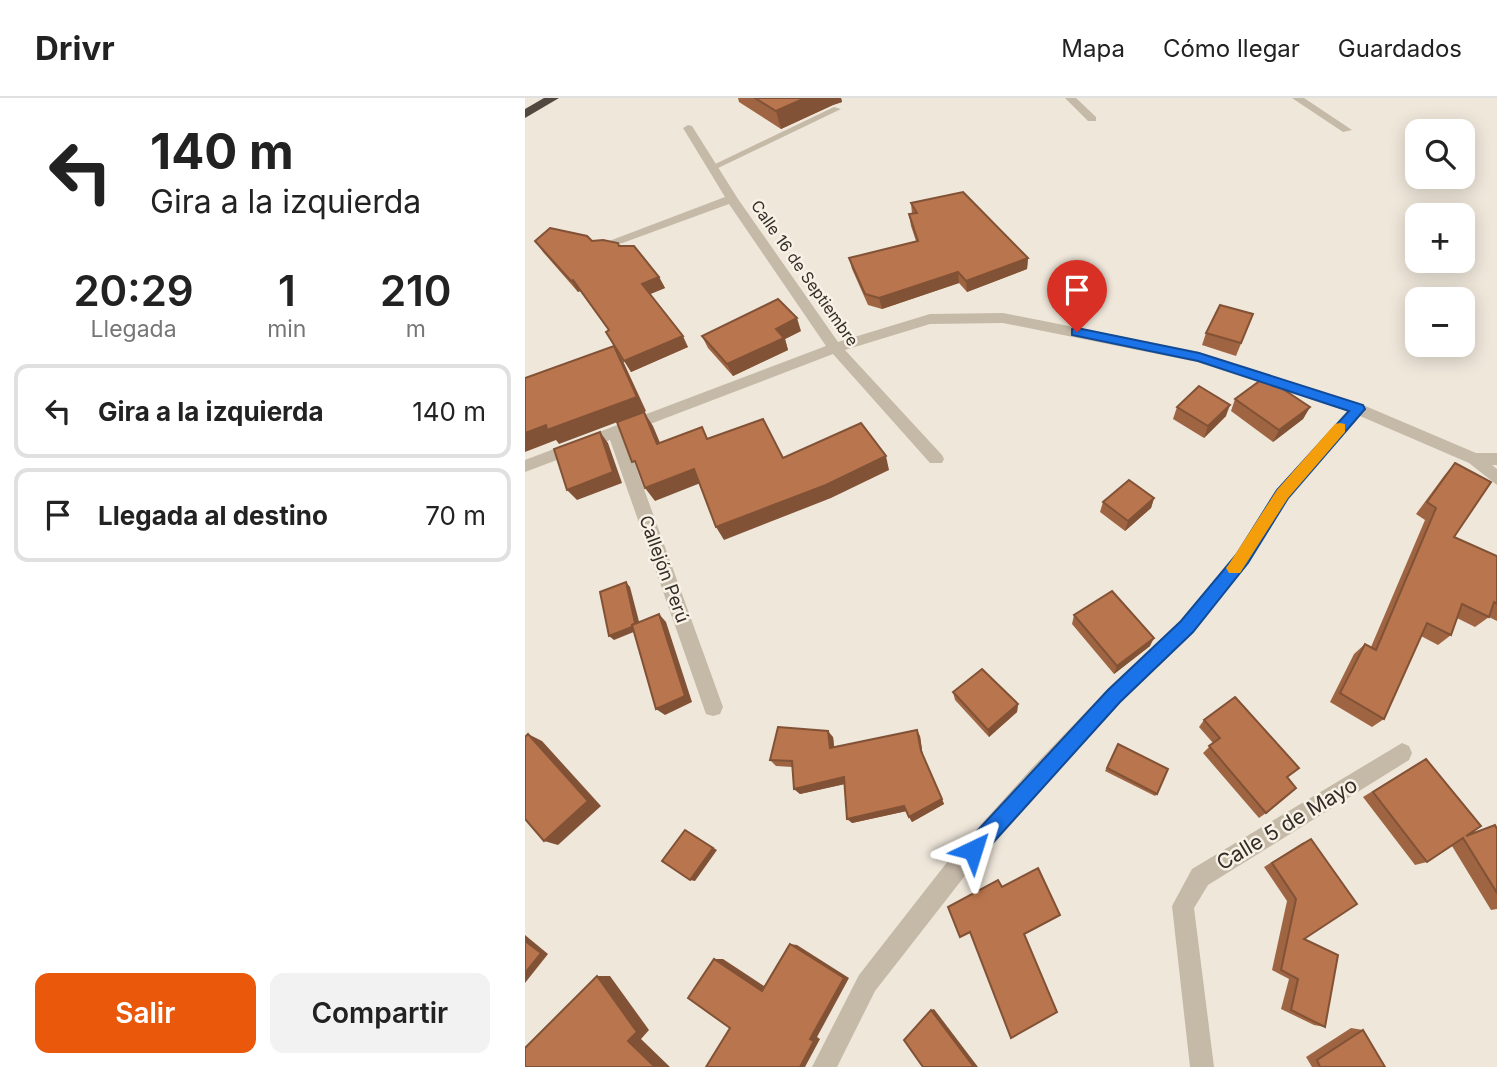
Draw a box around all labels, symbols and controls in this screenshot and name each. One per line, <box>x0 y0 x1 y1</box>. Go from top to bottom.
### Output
text: Drivr <box>35 28 115 68</box>
text: Mapa <box>1061 34 1125 63</box>
text: Cómo llegar <box>1163 34 1300 63</box>
text: Guardados <box>1338 34 1462 63</box>
map controls <box>1405 119 1475 357</box>
button: search <box>1405 119 1475 189</box>
text: 140 m <box>150 122 294 181</box>
icon: left <box>35 126 126 217</box>
text: Gira a la izquierda <box>150 182 421 221</box>
street label: Calle 16 de Septiembre <box>747 196 863 350</box>
button: + <box>1405 203 1475 273</box>
pin <box>1047 260 1107 332</box>
text: 20:29 <box>73 265 194 316</box>
text: 1 <box>278 265 296 316</box>
text: 210 <box>380 265 452 316</box>
icon: arrive <box>1058 271 1096 309</box>
button: − <box>1405 287 1475 357</box>
text: Llegada <box>91 315 177 343</box>
text: min <box>267 315 306 343</box>
text: m <box>406 315 426 343</box>
icon: left <box>39 392 77 430</box>
text: Gira a la izquierda <box>98 396 324 427</box>
text: 140 m <box>412 396 486 427</box>
icon: arrive <box>39 496 77 534</box>
text: Llegada al destino <box>98 500 328 531</box>
text: 70 m <box>425 500 486 531</box>
street label: Callejón Perú <box>635 512 694 625</box>
street label: Calle 5 de Mayo <box>1212 772 1362 875</box>
position arrow <box>936 813 1010 887</box>
button: Salir <box>35 973 256 1053</box>
button: Compartir <box>270 973 490 1053</box>

